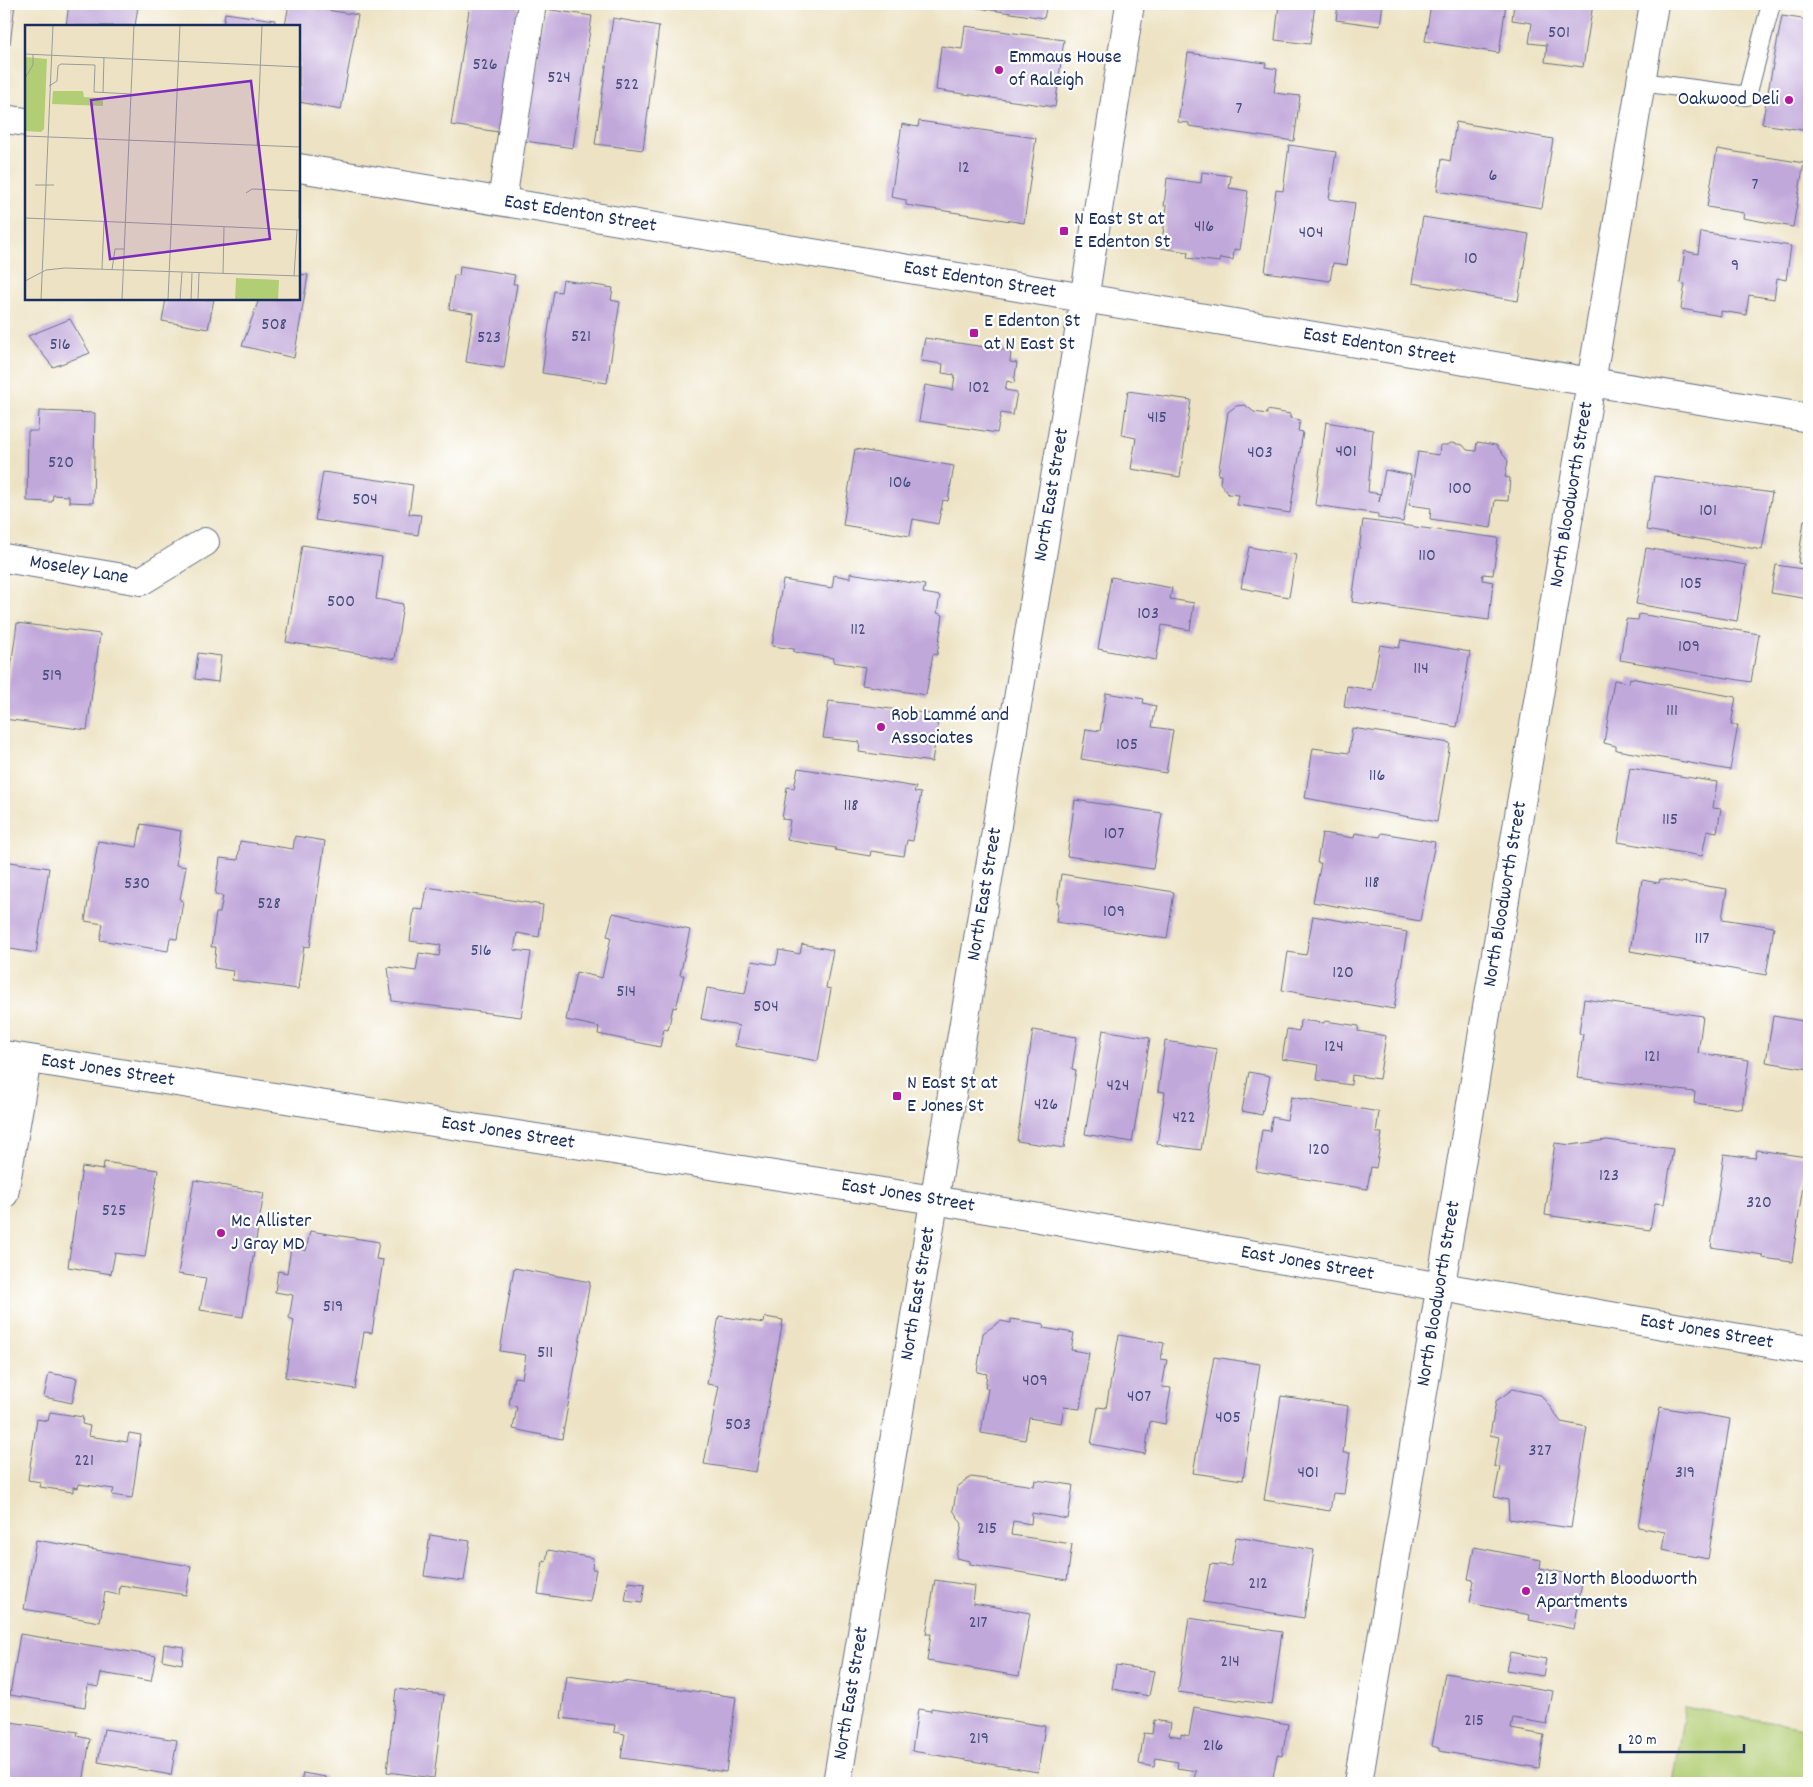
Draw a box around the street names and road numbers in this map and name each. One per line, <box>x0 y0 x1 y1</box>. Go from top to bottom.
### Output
street label: East Edenton Street <box>502 188 659 241</box>
street label: East Edenton Street <box>901 254 1058 307</box>
street label: East Edenton Street <box>1301 320 1458 373</box>
street label: North Bloodworth Street <box>1543 400 1602 590</box>
street label: North East Street <box>1027 426 1077 564</box>
street label: Moseley Lane <box>27 549 131 593</box>
street label: North Bloodworth Street <box>1477 799 1535 989</box>
street label: North East Street <box>961 825 1010 963</box>
street label: East Jones Street <box>39 1047 177 1095</box>
street label: East Jones Street <box>439 1109 577 1158</box>
street label: East Jones Street <box>839 1172 977 1221</box>
street label: North Bloodworth Street <box>1410 1199 1469 1389</box>
street label: North East Street <box>894 1225 944 1363</box>
street label: East Jones Street <box>1239 1239 1376 1289</box>
street label: East Jones Street <box>1638 1307 1775 1358</box>
street label: North East Street <box>827 1624 877 1762</box>

